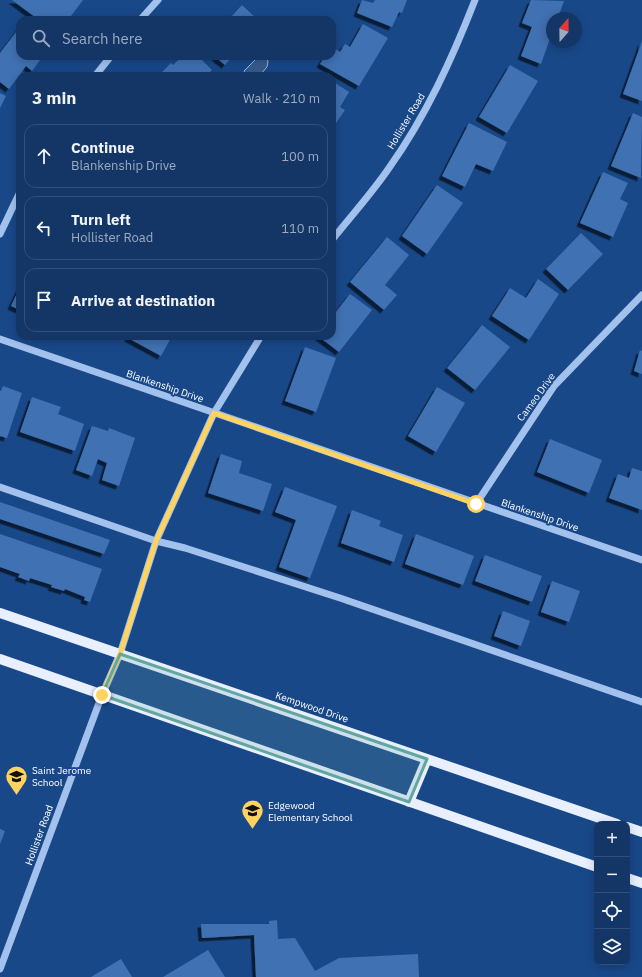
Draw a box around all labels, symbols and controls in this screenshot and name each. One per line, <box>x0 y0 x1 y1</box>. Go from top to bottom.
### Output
north arrow <box>546 12 582 48</box>
search box <box>16 16 336 60</box>
icon: search <box>30 27 52 49</box>
text: Search here <box>62 29 142 48</box>
text: 3 min <box>32 87 76 109</box>
text: Walk · 210 m <box>243 90 320 107</box>
street label: Hollister Road <box>384 91 428 151</box>
text: Continue <box>71 138 135 157</box>
icon: ahead <box>33 145 55 167</box>
text: 100 m <box>281 148 319 165</box>
text: Blankenship Drive <box>71 157 176 174</box>
text: Turn left <box>71 210 131 229</box>
icon: left <box>33 217 55 239</box>
text: 110 m <box>281 220 319 237</box>
text: Hollister Road <box>71 229 153 246</box>
icon: arrive <box>33 289 55 311</box>
text: Arrive at destination <box>71 291 215 310</box>
street label: Blankenship Drive <box>125 367 206 405</box>
street label: Cameo Drive <box>514 370 558 424</box>
route start <box>467 495 485 513</box>
street label: Blankenship Drive <box>500 496 581 534</box>
route end <box>93 686 111 704</box>
street label: Kempwood Drive <box>274 688 351 726</box>
school or university icon: Saint Jerome School <box>3 763 29 796</box>
place label: Saint Jerome School <box>32 764 92 789</box>
school or university icon: Edgewood Elementary School <box>239 798 265 831</box>
place label: Edgewood Elementary School <box>268 799 353 824</box>
street label: Hollister Road <box>22 803 56 867</box>
map controls <box>594 821 630 965</box>
button: + <box>594 821 630 857</box>
button: − <box>594 857 630 893</box>
button: locate <box>594 893 630 929</box>
button: layers <box>594 929 630 965</box>

